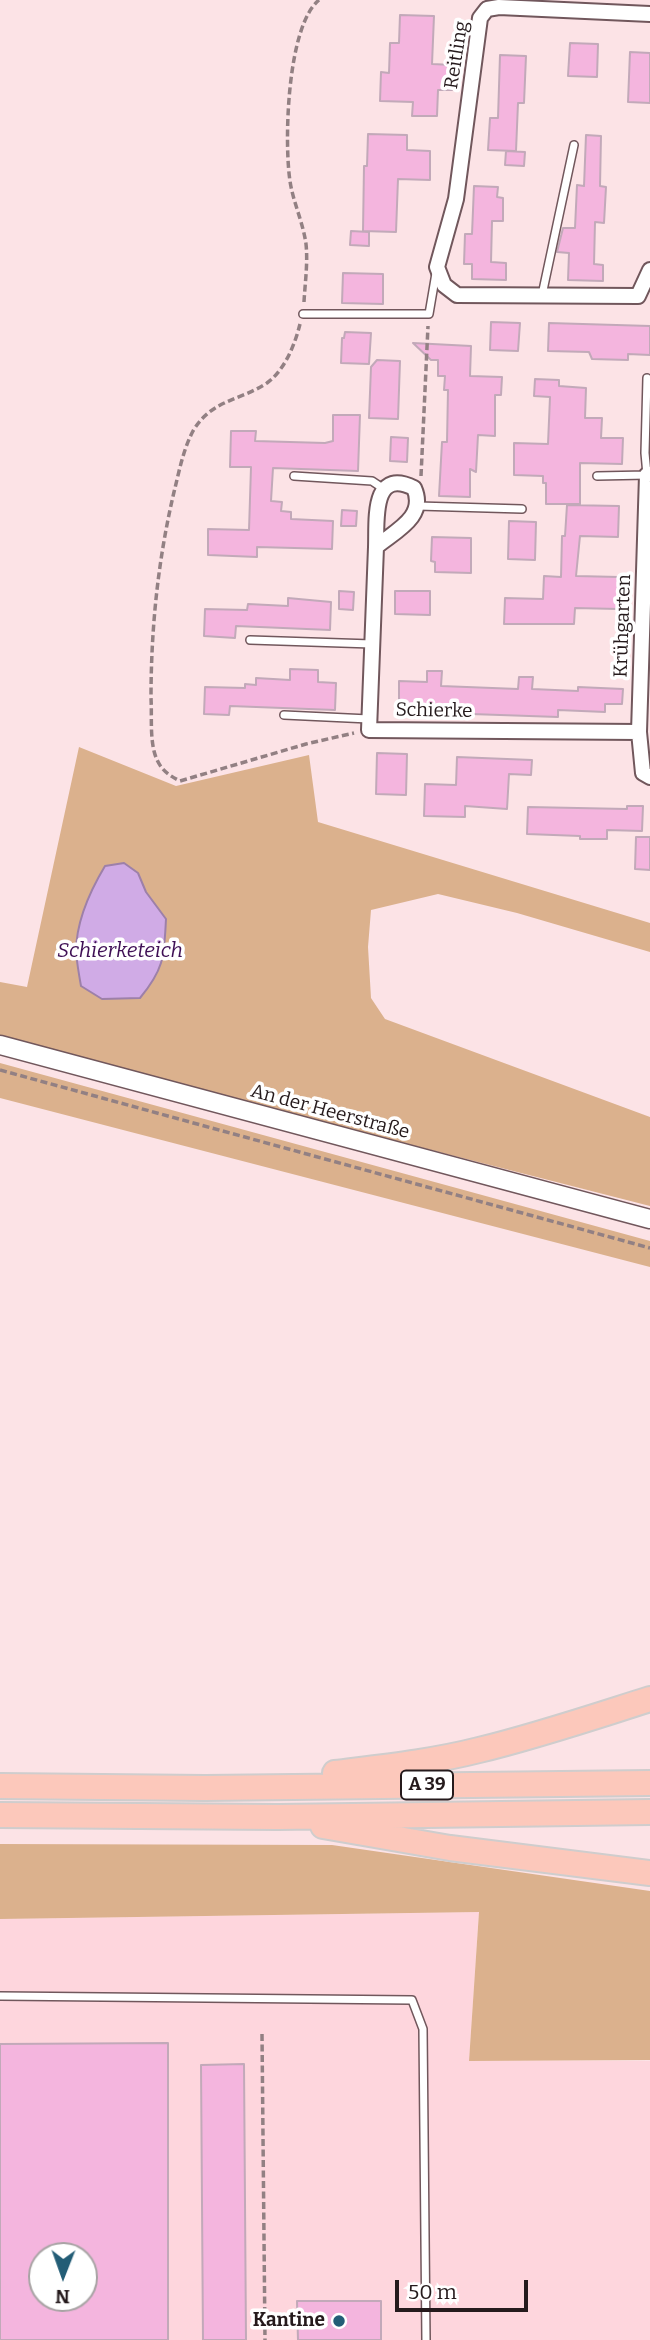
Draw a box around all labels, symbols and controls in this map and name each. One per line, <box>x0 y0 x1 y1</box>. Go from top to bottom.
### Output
street label: Reitling <box>440 19 474 91</box>
street label: Krühgarten <box>610 574 636 678</box>
street label: Schierke <box>395 699 473 723</box>
water label: Schierketeich <box>57 938 183 964</box>
street label: An der Heerstraße <box>248 1080 412 1144</box>
road number: A 39 <box>401 1770 453 1800</box>
north arrow <box>28 2242 98 2312</box>
scale bar <box>398 2266 531 2310</box>
text: 50 m <box>408 2279 457 2305</box>
text: N <box>55 2285 70 2308</box>
place label: Kantine <box>253 2310 325 2332</box>
marker: Kantine <box>331 2313 347 2329</box>

